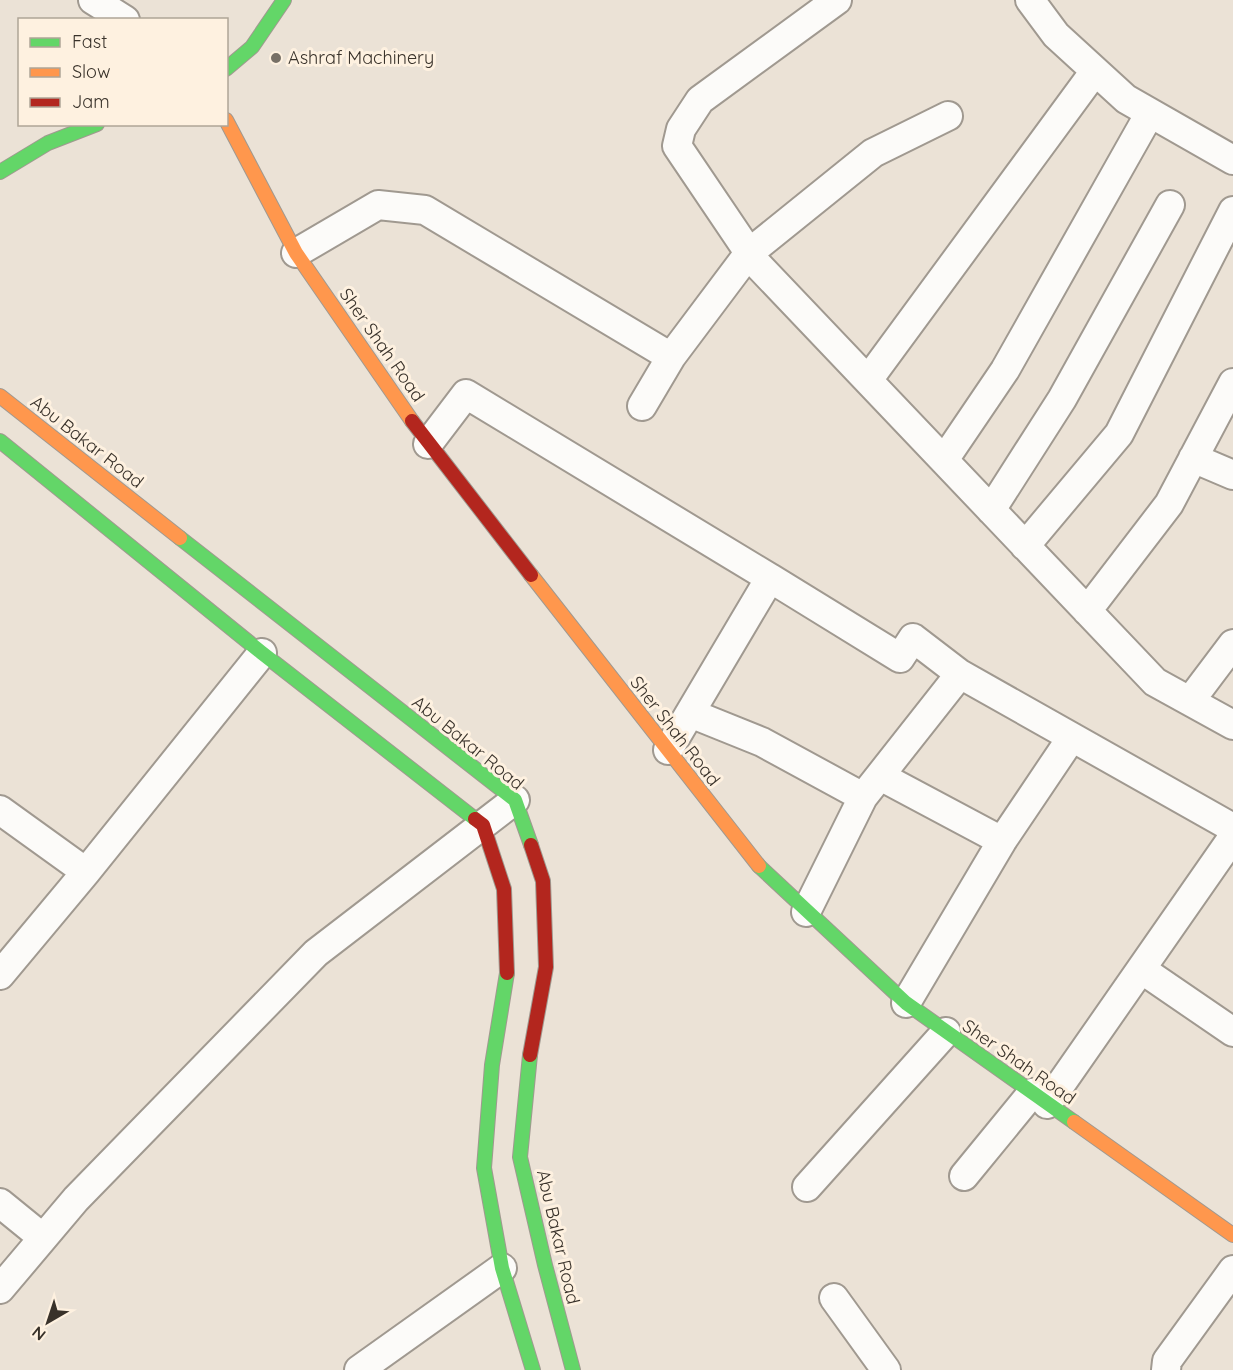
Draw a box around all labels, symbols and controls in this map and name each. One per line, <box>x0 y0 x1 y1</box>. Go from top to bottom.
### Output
legend <box>18 18 228 126</box>
text: Fast <box>72 30 107 53</box>
place label: Ashraf Machinery <box>288 46 434 69</box>
marker: Ashraf Machinery <box>269 51 283 65</box>
text: Slow <box>72 60 110 83</box>
text: Jam <box>72 90 110 113</box>
street label: Sher Shah Road <box>335 283 430 406</box>
street label: Abu Bakar Road <box>26 390 148 493</box>
street label: Sher Shah Road <box>625 671 726 790</box>
street label: Abu Bakar Road <box>408 690 529 795</box>
street label: Sher Shah Road <box>958 1014 1081 1109</box>
street label: Abu Bakar Road <box>532 1167 585 1306</box>
north arrow <box>18 1292 78 1352</box>
text: N <box>28 1322 49 1345</box>

